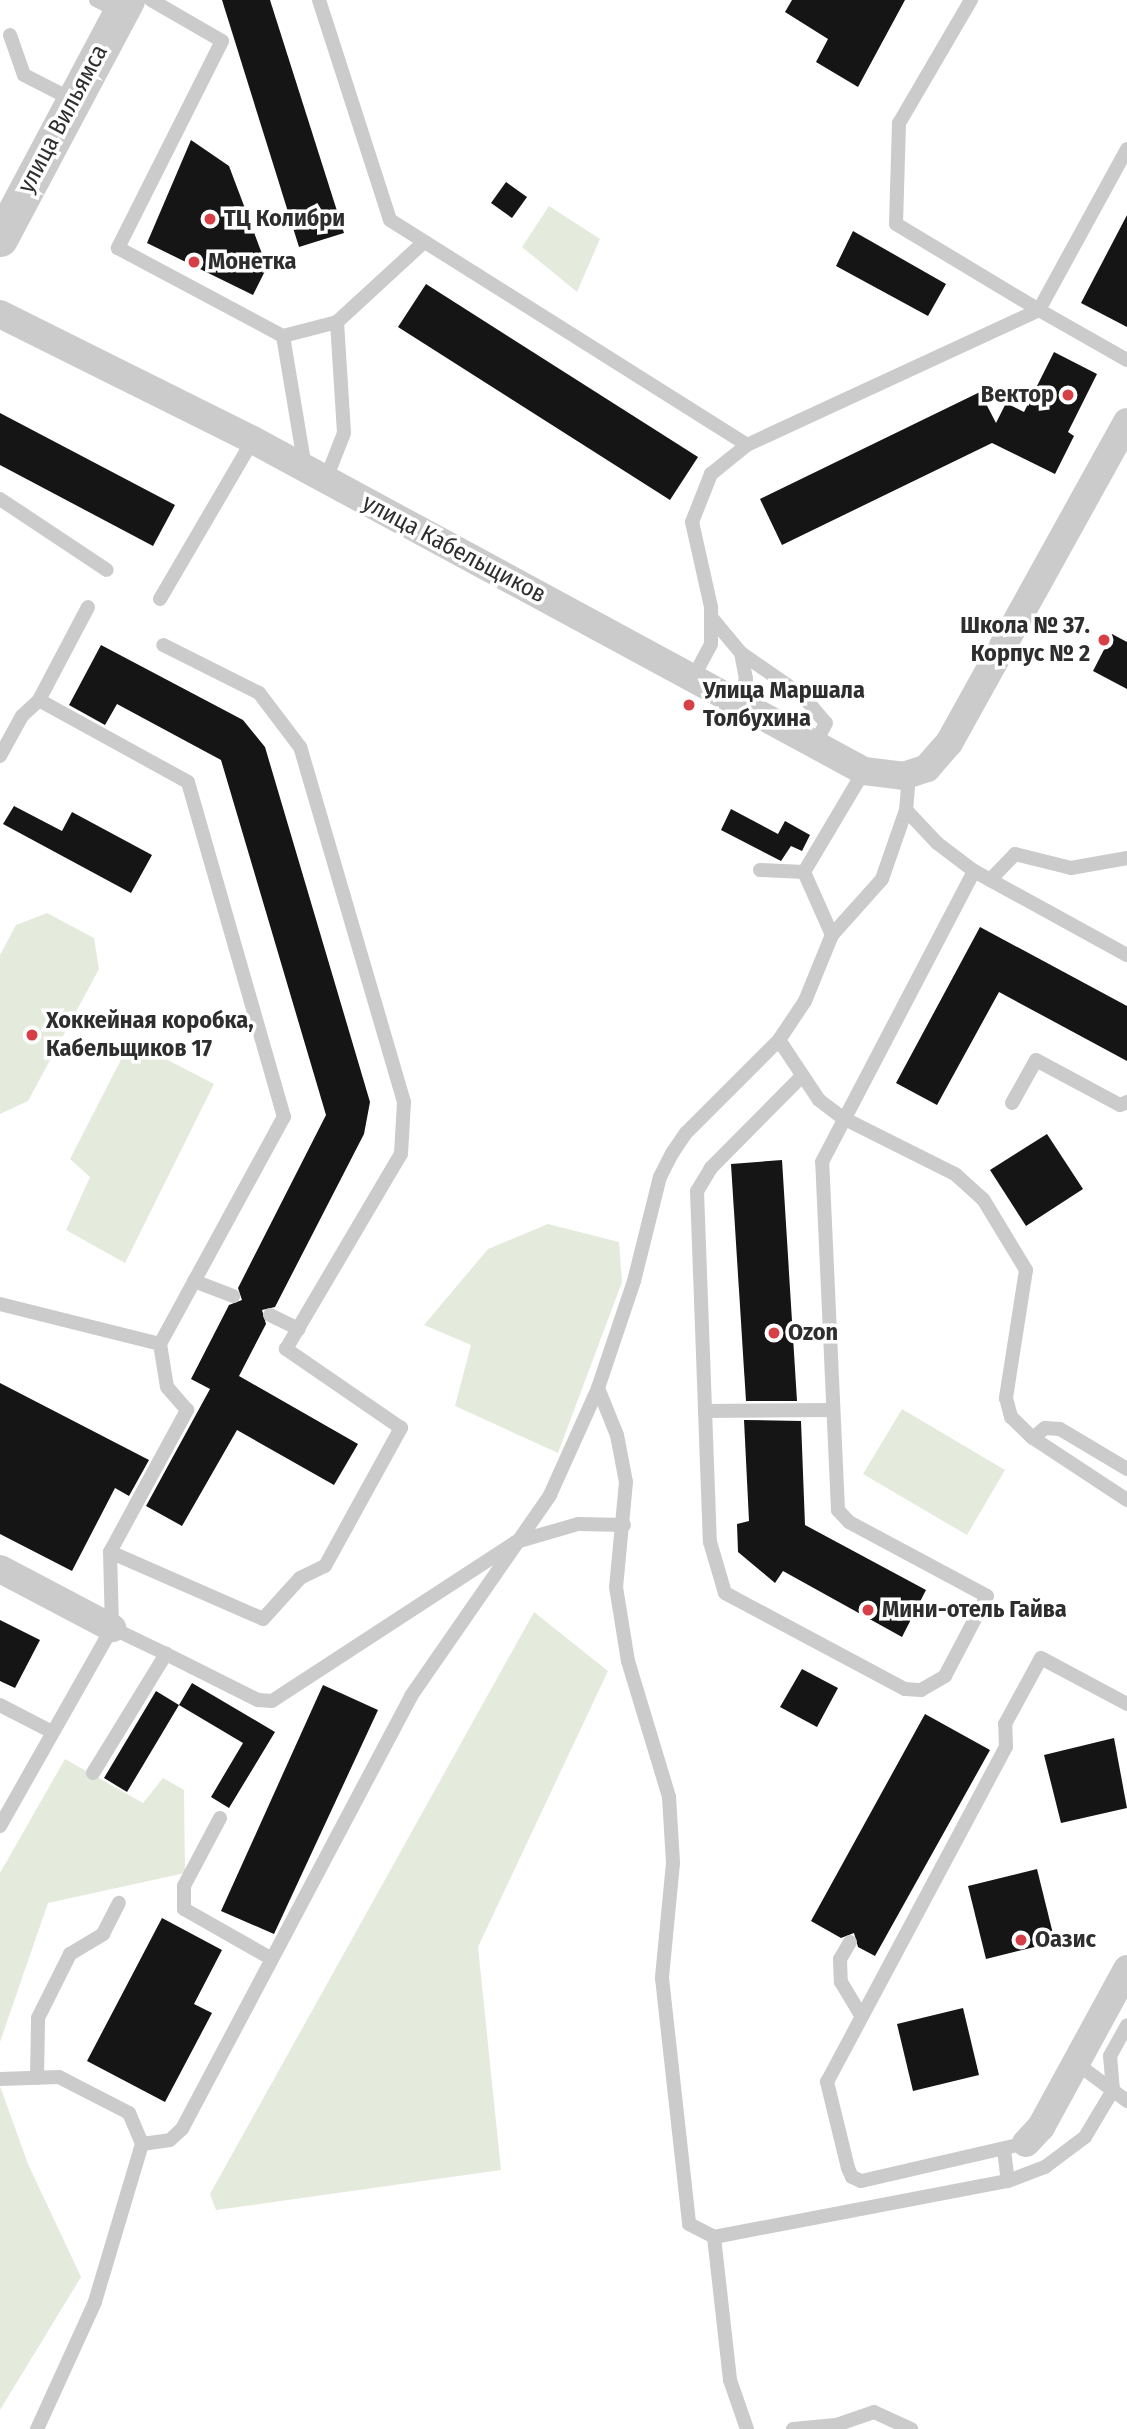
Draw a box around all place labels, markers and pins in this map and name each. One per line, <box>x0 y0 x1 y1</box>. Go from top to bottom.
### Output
place label: ТЦ Колибри <box>224 205 345 233</box>
marker: ТЦ Колибри <box>202 211 218 227</box>
place label: Монетка <box>208 248 296 276</box>
marker: Монетка <box>186 254 202 270</box>
place label: Вектор <box>981 381 1054 409</box>
marker: Вектор <box>1060 387 1076 403</box>
place label: Школа № 37. Корпус № 2 <box>960 612 1090 668</box>
marker: Школа № 37. Корпус № 2 <box>1096 632 1112 648</box>
place label: Улица Маршала Толбухина <box>703 677 865 733</box>
marker: Улица Маршала Толбухина <box>681 697 697 713</box>
place label: Хоккейная коробка, Кабельщиков 17 <box>46 1007 254 1063</box>
marker: Хоккейная коробка, Кабельщиков 17 <box>24 1027 40 1043</box>
place label: Ozon <box>788 1319 838 1347</box>
marker: Ozon <box>766 1325 782 1341</box>
place label: Мини-отель Гайва <box>882 1596 1067 1624</box>
marker: Мини-отель Гайва <box>860 1602 876 1618</box>
place label: Оазис <box>1035 1926 1096 1954</box>
marker: Оазис <box>1013 1932 1029 1948</box>

